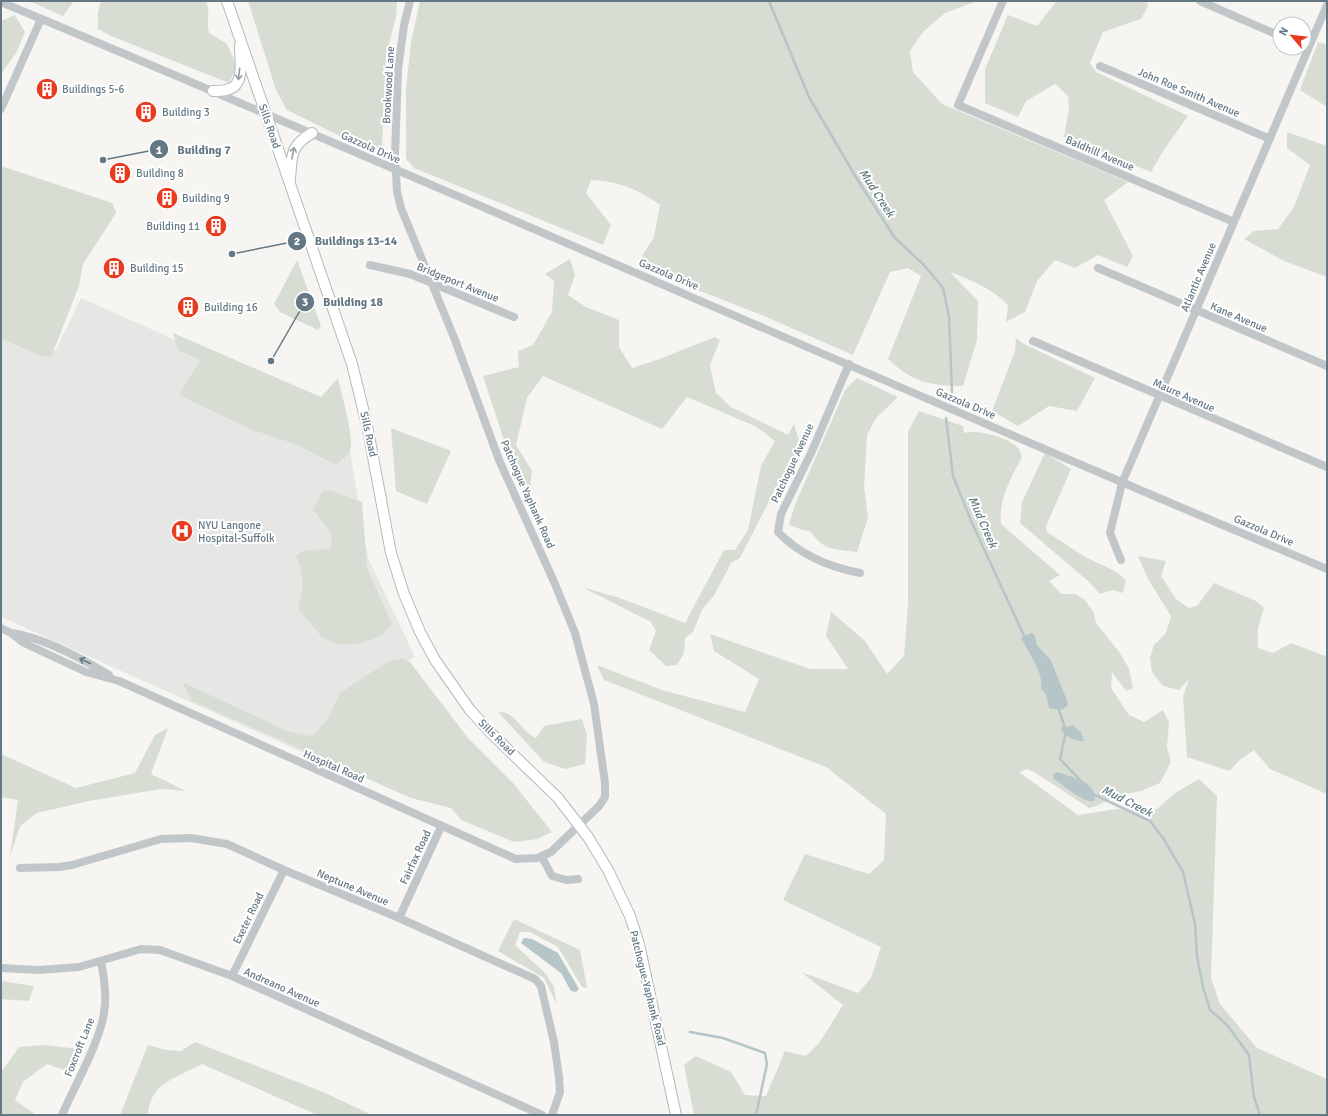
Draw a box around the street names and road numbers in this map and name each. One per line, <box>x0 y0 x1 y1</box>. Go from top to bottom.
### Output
street label: Brookwood Lane <box>380 46 397 124</box>
street label: John Roe Smith Avenue <box>1136 65 1242 120</box>
street label: Sills Road <box>256 102 283 150</box>
street label: Gazzola Drive <box>339 129 403 166</box>
street label: Baldhill Avenue <box>1063 133 1136 174</box>
street label: Atlantic Avenue <box>1178 241 1219 314</box>
street label: Gazzola Drive <box>637 256 701 293</box>
street label: Bridgeport Avenue <box>415 260 501 305</box>
street label: Kane Avenue <box>1208 300 1269 335</box>
street label: Maure Avenue <box>1151 376 1217 415</box>
street label: Gazzola Drive <box>934 385 998 422</box>
street label: Sills Road <box>357 410 380 458</box>
street label: Patchogue Avenue <box>768 421 817 505</box>
street label: Patchogue Yaphank Road <box>498 438 557 551</box>
street label: Gazzola Drive <box>1232 512 1296 549</box>
street label: Sills Road <box>476 716 518 758</box>
street label: Hospital Road <box>301 747 366 786</box>
street label: Fairfax Road <box>397 828 434 887</box>
street label: Neptune Avenue <box>315 866 391 908</box>
street label: Exeter Road <box>230 890 267 946</box>
street label: Patchogue-Yaphank Road <box>627 929 668 1047</box>
street label: Andreano Avenue <box>242 965 322 1010</box>
street label: Foxcroft Lane <box>62 1016 97 1079</box>

